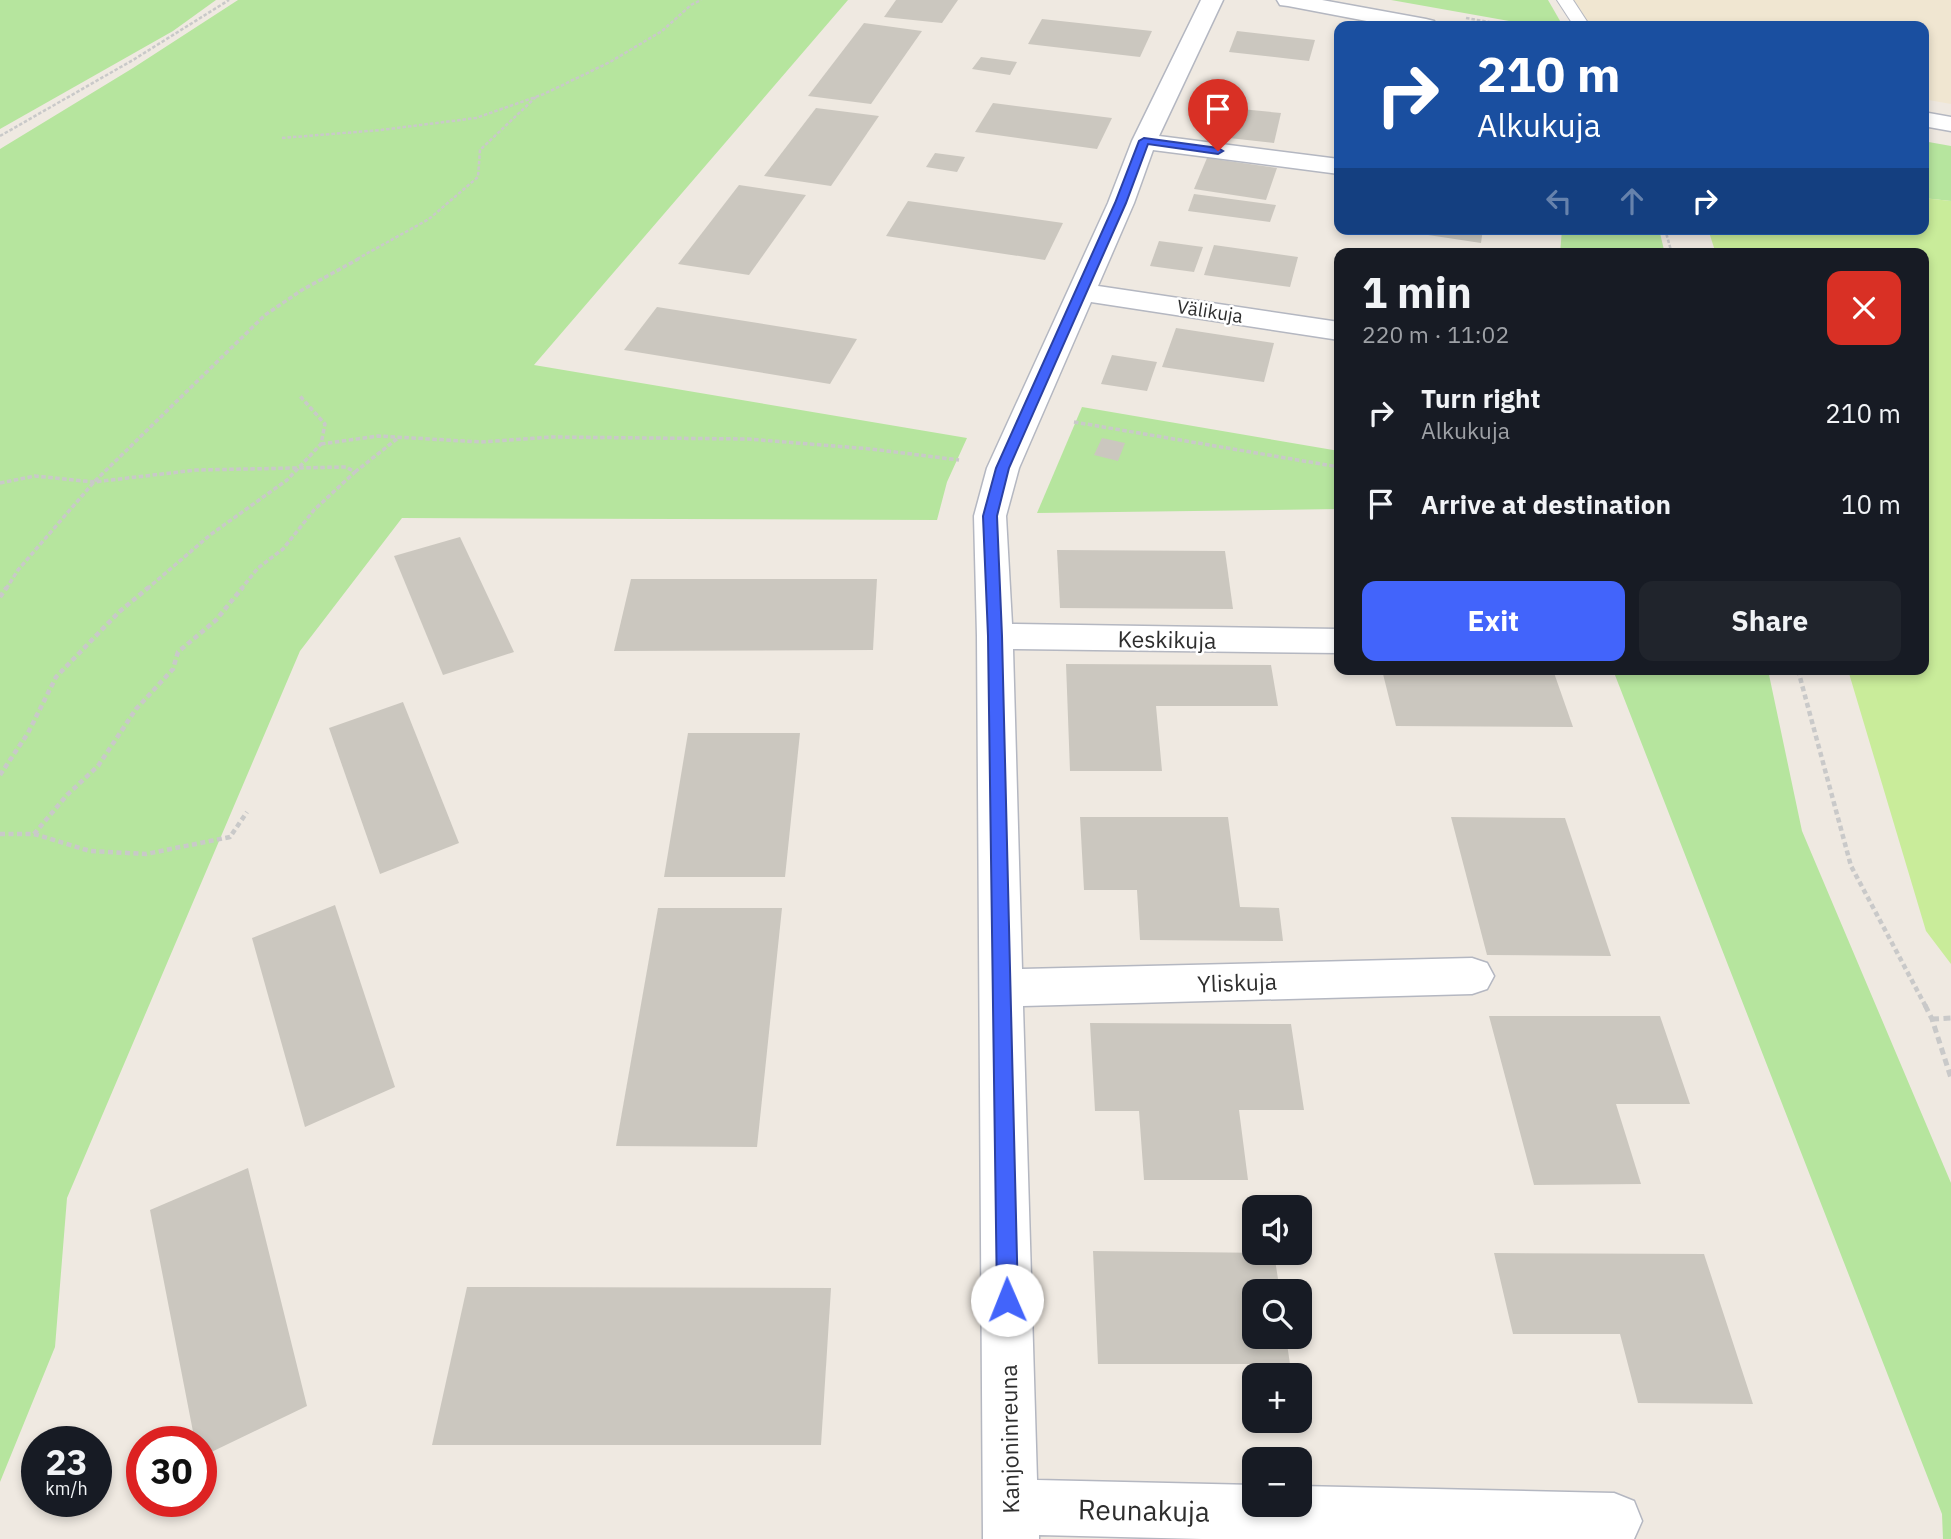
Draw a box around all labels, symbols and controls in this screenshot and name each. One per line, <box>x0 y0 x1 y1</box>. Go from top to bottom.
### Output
text: 210 m <box>1477 42 1621 105</box>
icon: right <box>1362 49 1453 140</box>
pin <box>1188 79 1248 151</box>
icon: arrive <box>1199 90 1237 128</box>
text: Alkukuja <box>1477 104 1601 146</box>
icon: left <box>1540 182 1578 220</box>
icon: ahead <box>1613 182 1651 220</box>
icon: right <box>1686 182 1724 220</box>
text: 1 min <box>1362 265 1472 320</box>
button: close <box>1827 271 1901 345</box>
street label: Välikuja <box>1175 294 1245 328</box>
text: 220 m · 11:02 <box>1362 319 1509 349</box>
text: Turn right <box>1421 381 1540 415</box>
icon: right <box>1362 394 1400 432</box>
text: 210 m <box>1825 396 1901 430</box>
text: Alkukuja <box>1421 415 1510 445</box>
icon: arrive <box>1362 485 1400 523</box>
text: Arrive at destination <box>1421 487 1671 521</box>
text: 10 m <box>1841 487 1901 521</box>
button: Exit <box>1362 581 1625 661</box>
button: Share <box>1639 581 1901 661</box>
street label: Keskikuja <box>1117 623 1217 655</box>
street label: Yliskuja <box>1197 966 1277 998</box>
map controls <box>1242 1195 1312 1517</box>
button: sound <box>1242 1195 1312 1265</box>
position arrow <box>970 1263 1044 1337</box>
button: search <box>1242 1279 1312 1349</box>
button: + <box>1242 1363 1312 1433</box>
street label: Kanjoninreuna <box>993 1364 1025 1514</box>
speed limit sign: 30 <box>126 1426 217 1517</box>
text: 23 <box>45 1439 88 1485</box>
button: − <box>1242 1447 1312 1517</box>
text: km/h <box>45 1477 88 1500</box>
street label: Reunakuja <box>1078 1490 1210 1530</box>

